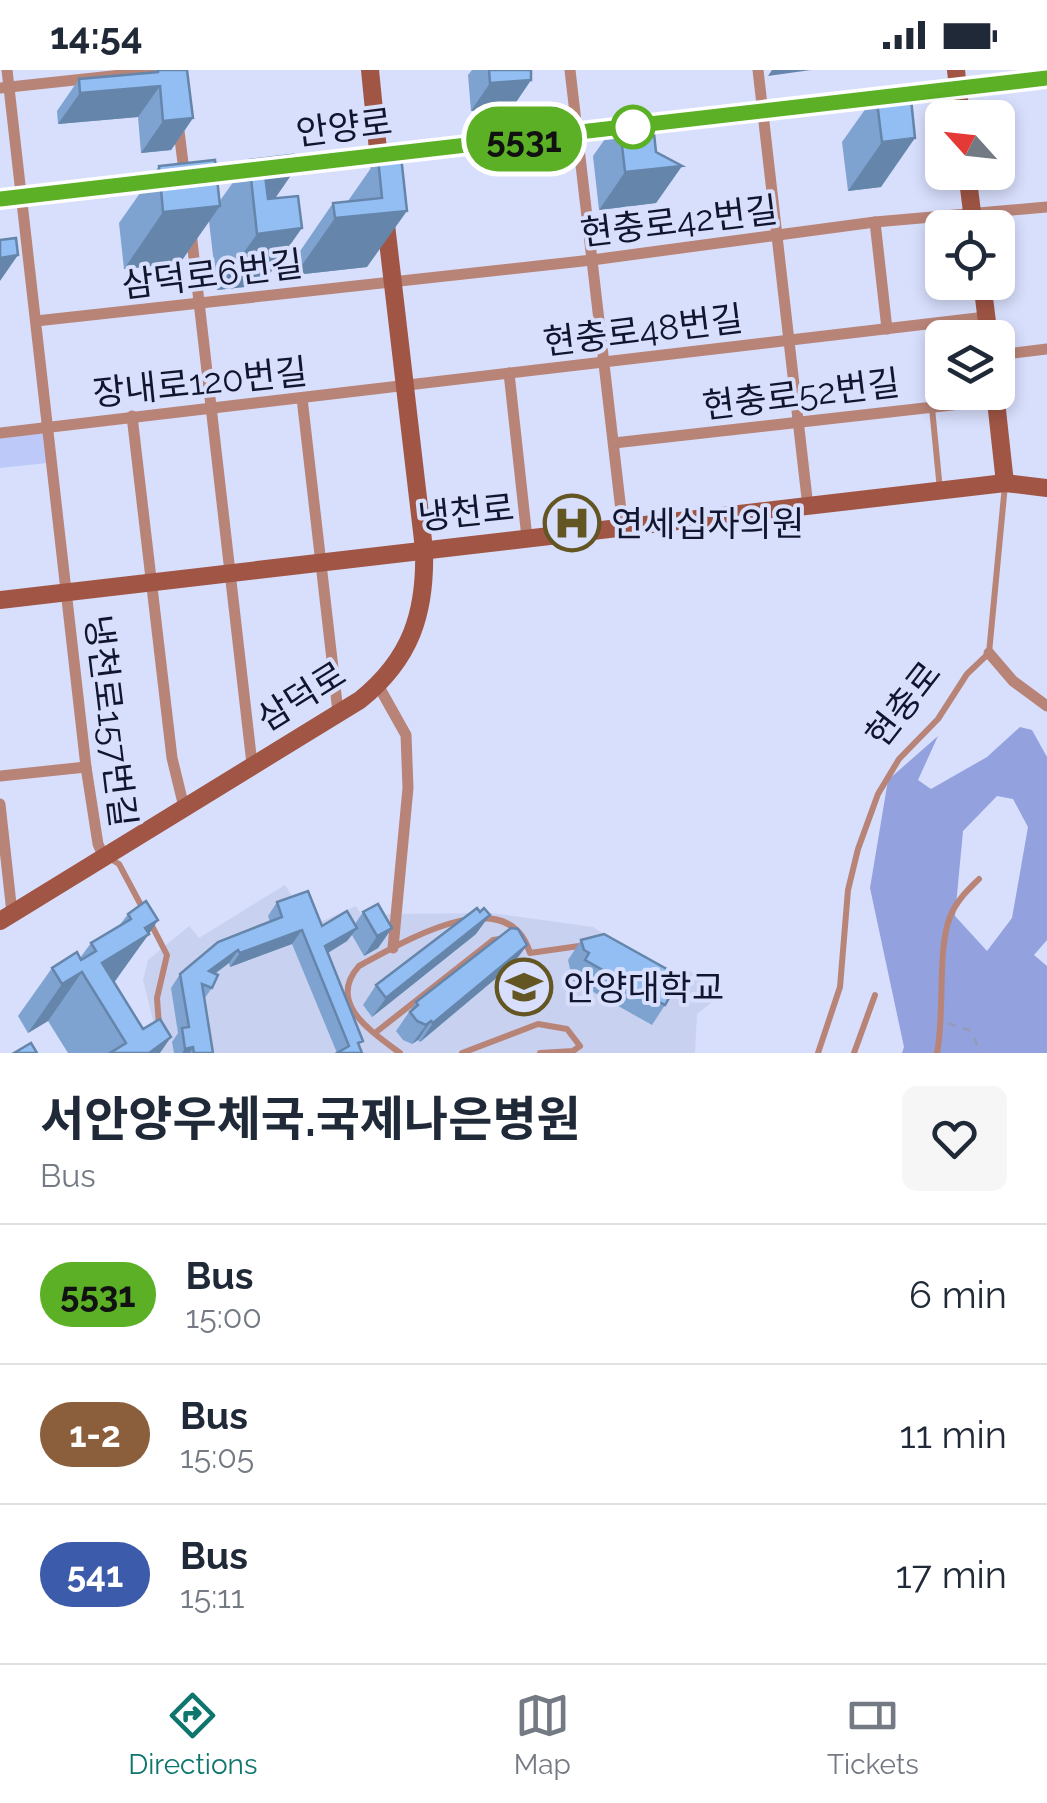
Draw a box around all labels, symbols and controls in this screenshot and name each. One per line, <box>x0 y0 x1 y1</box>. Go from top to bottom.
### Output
text: 14:54 <box>50 13 143 58</box>
north arrow <box>925 100 1015 190</box>
map controls <box>925 100 1015 410</box>
street label: 안양로 <box>294 101 394 153</box>
line badge: 5531 <box>454 106 594 172</box>
unlabelled marker <box>612 106 654 148</box>
text: 5531 <box>486 119 562 160</box>
street label: 현충로42번길 <box>578 189 780 253</box>
button: locate <box>925 210 1015 300</box>
street label: 삼덕로6번길 <box>119 243 305 305</box>
street label: 현충로48번길 <box>541 297 745 363</box>
button: layers <box>925 320 1015 410</box>
street label: 장내로120번길 <box>91 350 309 414</box>
street label: 현충로52번길 <box>700 362 902 426</box>
street label: 냉천로 <box>416 487 516 537</box>
hospital icon: 연세십자의원 <box>542 493 602 553</box>
place label: 연세십자의원 <box>611 503 804 544</box>
street label: 냉천로157번길 <box>78 612 144 830</box>
street label: 삼덕로 <box>249 653 353 739</box>
street label: 현충로 <box>857 653 949 755</box>
school or university icon: 안양대학교 <box>494 957 554 1017</box>
place label: 안양대학교 <box>563 967 724 1008</box>
button: heart <box>902 1086 1007 1191</box>
text: 서안양우체국.국제나은병원 <box>40 1091 581 1147</box>
text: Bus <box>40 1157 96 1194</box>
text: Bus <box>186 1253 254 1298</box>
text: 6 min <box>909 1272 1007 1317</box>
text: 5531 <box>60 1274 136 1315</box>
text: 15:00 <box>186 1298 262 1335</box>
text: Bus <box>180 1393 248 1438</box>
text: 11 min <box>899 1412 1007 1457</box>
text: 1-2 <box>69 1414 121 1455</box>
text: 15:05 <box>180 1438 254 1475</box>
text: Bus <box>180 1533 248 1578</box>
text: 17 min <box>896 1552 1007 1597</box>
text: 541 <box>67 1554 123 1595</box>
text: 15:11 <box>180 1578 245 1615</box>
tab: Directions <box>128 1688 257 1781</box>
tab: Map <box>514 1688 571 1781</box>
tab: Tickets <box>827 1688 919 1781</box>

